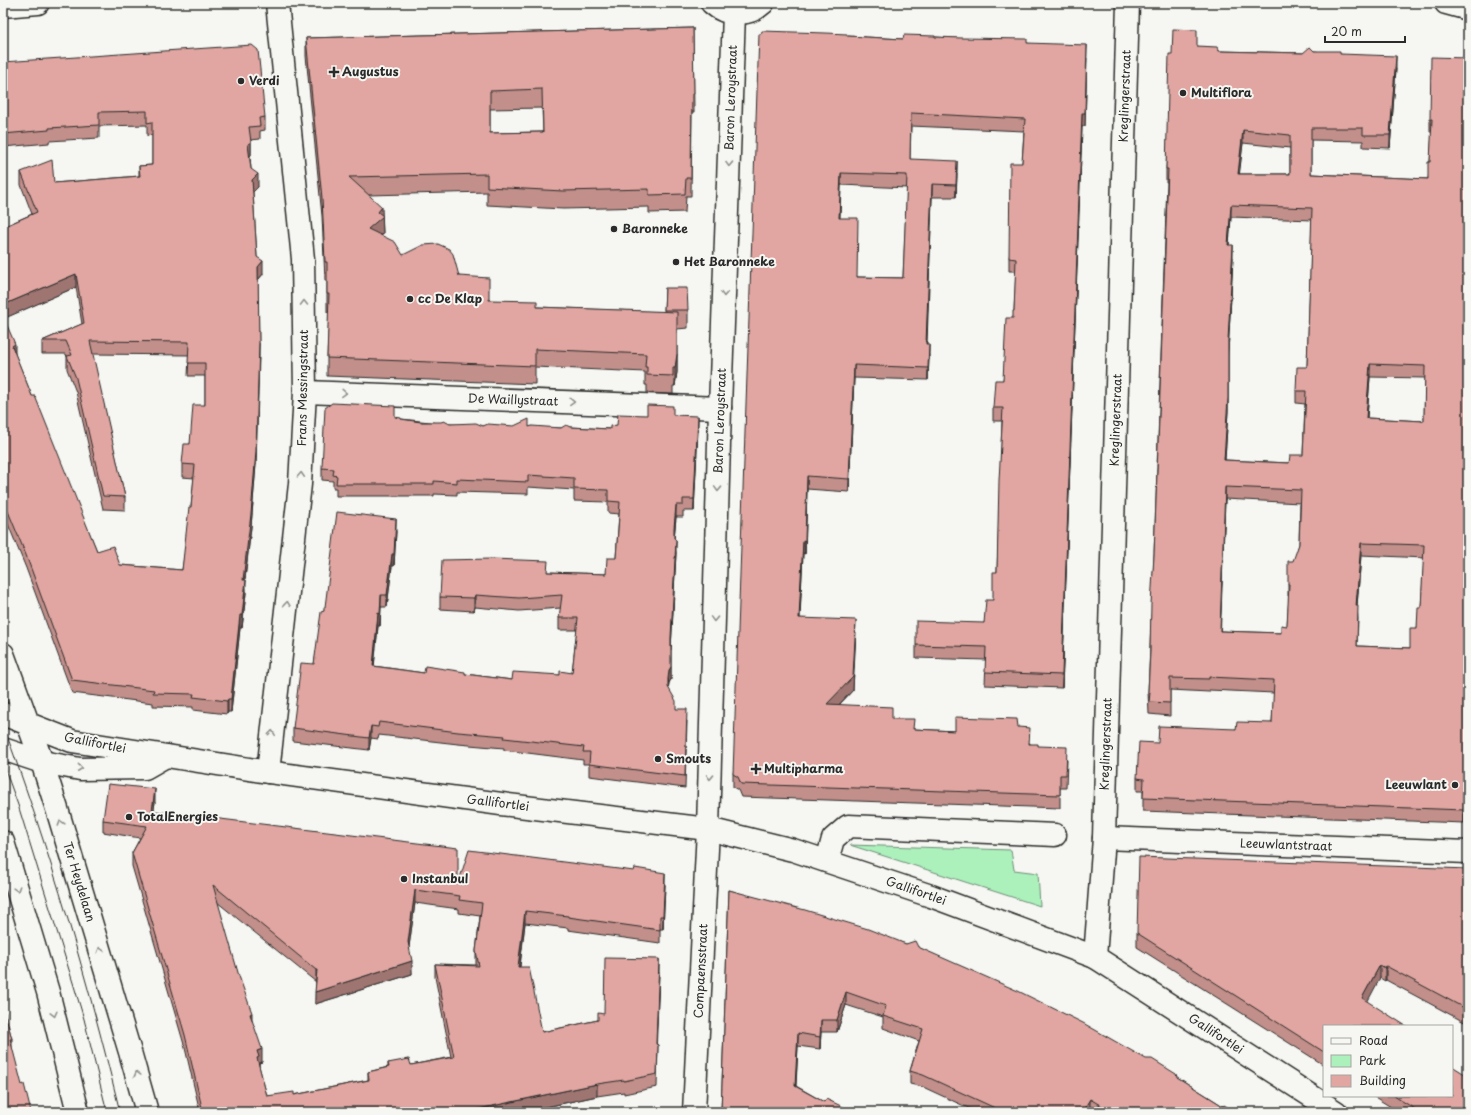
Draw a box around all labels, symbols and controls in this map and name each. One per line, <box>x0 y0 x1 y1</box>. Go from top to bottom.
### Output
scale bar <box>1325 18 1405 44</box>
text: 20 m <box>1331 22 1362 40</box>
street label: Baron Leroystraat <box>719 45 741 151</box>
street label: Kreglingerstraat <box>1113 49 1135 143</box>
place label: Augustus <box>342 62 399 80</box>
marker: Augustus <box>329 67 339 77</box>
place label: Verdi <box>249 71 280 89</box>
marker: Verdi <box>236 76 246 86</box>
place label: Multiflora <box>1191 83 1253 101</box>
marker: Multiflora <box>1178 88 1188 98</box>
one-way arrow <box>724 161 733 167</box>
place label: Baronneke <box>622 219 688 237</box>
marker: Baronneke <box>609 224 619 234</box>
place label: Het Baronneke <box>684 252 775 270</box>
marker: Het Baronneke <box>671 257 681 267</box>
place label: cc De Klap <box>418 289 482 307</box>
one-way arrow <box>720 291 728 297</box>
marker: cc De Klap <box>405 294 415 304</box>
one-way arrow <box>299 300 308 306</box>
street label: Frans Messingstraat <box>292 329 312 447</box>
street label: Baron Leroystraat <box>708 368 730 474</box>
street label: Kreglingerstraat <box>1104 373 1126 467</box>
street label: De Waillystraat <box>467 388 559 410</box>
one-way arrow <box>341 389 347 398</box>
one-way arrow <box>569 398 575 406</box>
one-way arrow <box>296 472 305 478</box>
one-way arrow <box>714 486 722 492</box>
one-way arrow <box>282 601 291 607</box>
one-way arrow <box>710 616 718 622</box>
street label: Kreglingerstraat <box>1094 697 1116 791</box>
street label: Gallifortlei <box>63 727 128 757</box>
one-way arrow <box>267 730 276 736</box>
place label: Smouts <box>666 749 711 767</box>
marker: Smouts <box>653 754 663 764</box>
place label: Multipharma <box>764 759 844 777</box>
one-way arrow <box>77 763 83 772</box>
marker: Multipharma <box>751 764 761 774</box>
one-way arrow <box>705 774 714 780</box>
place label: Leeuwlant <box>1385 775 1447 793</box>
marker: Leeuwlant <box>1450 780 1460 790</box>
street label: Gallifortlei <box>466 789 530 815</box>
place label: TotalEnergies <box>137 807 218 825</box>
marker: TotalEnergies <box>124 812 134 822</box>
one-way arrow <box>57 819 66 826</box>
street label: Leeuwlantstraat <box>1240 833 1333 855</box>
street label: Ter Heydelaan <box>59 839 101 924</box>
place label: Instanbul <box>412 869 468 887</box>
street label: Gallifortlei <box>884 871 949 909</box>
marker: Instanbul <box>399 874 409 884</box>
one-way arrow <box>12 886 21 893</box>
street label: Compaensstraat <box>689 923 711 1019</box>
one-way arrow <box>96 946 105 953</box>
street label: Gallifortlei <box>1185 1009 1248 1058</box>
one-way arrow <box>49 1011 57 1017</box>
legend <box>1323 1025 1453 1097</box>
text: Road <box>1359 1031 1388 1049</box>
text: Park <box>1359 1051 1386 1069</box>
one-way arrow <box>133 1071 141 1078</box>
text: Building <box>1359 1071 1406 1089</box>

